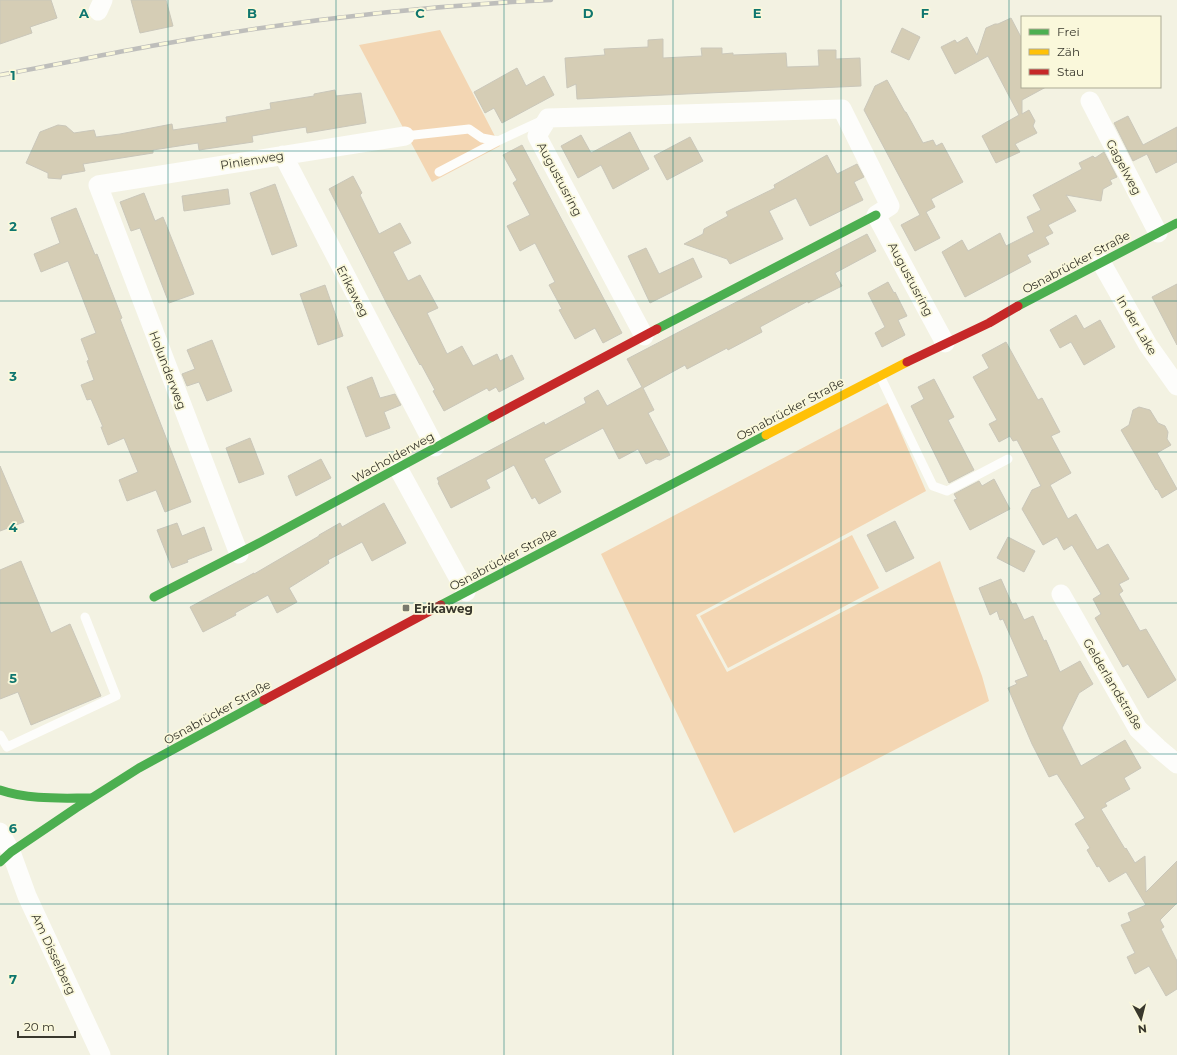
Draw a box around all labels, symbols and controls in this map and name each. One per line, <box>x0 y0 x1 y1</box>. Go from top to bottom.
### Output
text: A <box>78 5 90 21</box>
text: B <box>247 5 257 21</box>
text: C <box>415 5 425 21</box>
text: D <box>583 5 594 21</box>
text: E <box>753 5 762 21</box>
text: F <box>921 5 929 21</box>
legend <box>1021 16 1161 88</box>
text: Frei <box>1057 24 1080 39</box>
text: Zäh <box>1057 44 1080 59</box>
text: Stau <box>1057 64 1084 79</box>
text: 1 <box>10 67 16 83</box>
street label: Gagelweg <box>1103 137 1145 197</box>
street label: Augustusring <box>534 139 586 219</box>
street label: Pinienweg <box>219 148 285 172</box>
text: 2 <box>9 218 17 234</box>
street label: Osnabrücker Straße <box>1020 227 1132 297</box>
street label: Augustusring <box>885 239 937 319</box>
street label: Erikaweg <box>334 263 372 319</box>
street label: In der Lake <box>1113 293 1161 357</box>
street label: Holunderweg <box>146 329 190 411</box>
text: 3 <box>8 368 17 384</box>
street label: Osnabrücker Straße <box>734 374 846 444</box>
street label: Wacholderweg <box>349 428 437 486</box>
text: 4 <box>9 519 18 535</box>
street label: Osnabrücker Straße <box>447 524 559 594</box>
place label: Erikaweg <box>414 601 473 616</box>
marker: Erikaweg <box>401 603 411 613</box>
street label: Gelderlandstraße <box>1080 636 1146 732</box>
text: 5 <box>9 670 17 686</box>
street label: Osnabrücker Straße <box>161 676 273 748</box>
text: 6 <box>9 820 18 836</box>
street label: Am Disselberg <box>29 911 79 997</box>
text: 7 <box>9 971 17 987</box>
north arrow <box>1121 999 1161 1039</box>
scale bar <box>18 1013 75 1039</box>
text: 20 m <box>24 1019 55 1034</box>
text: N <box>1137 1021 1147 1036</box>

